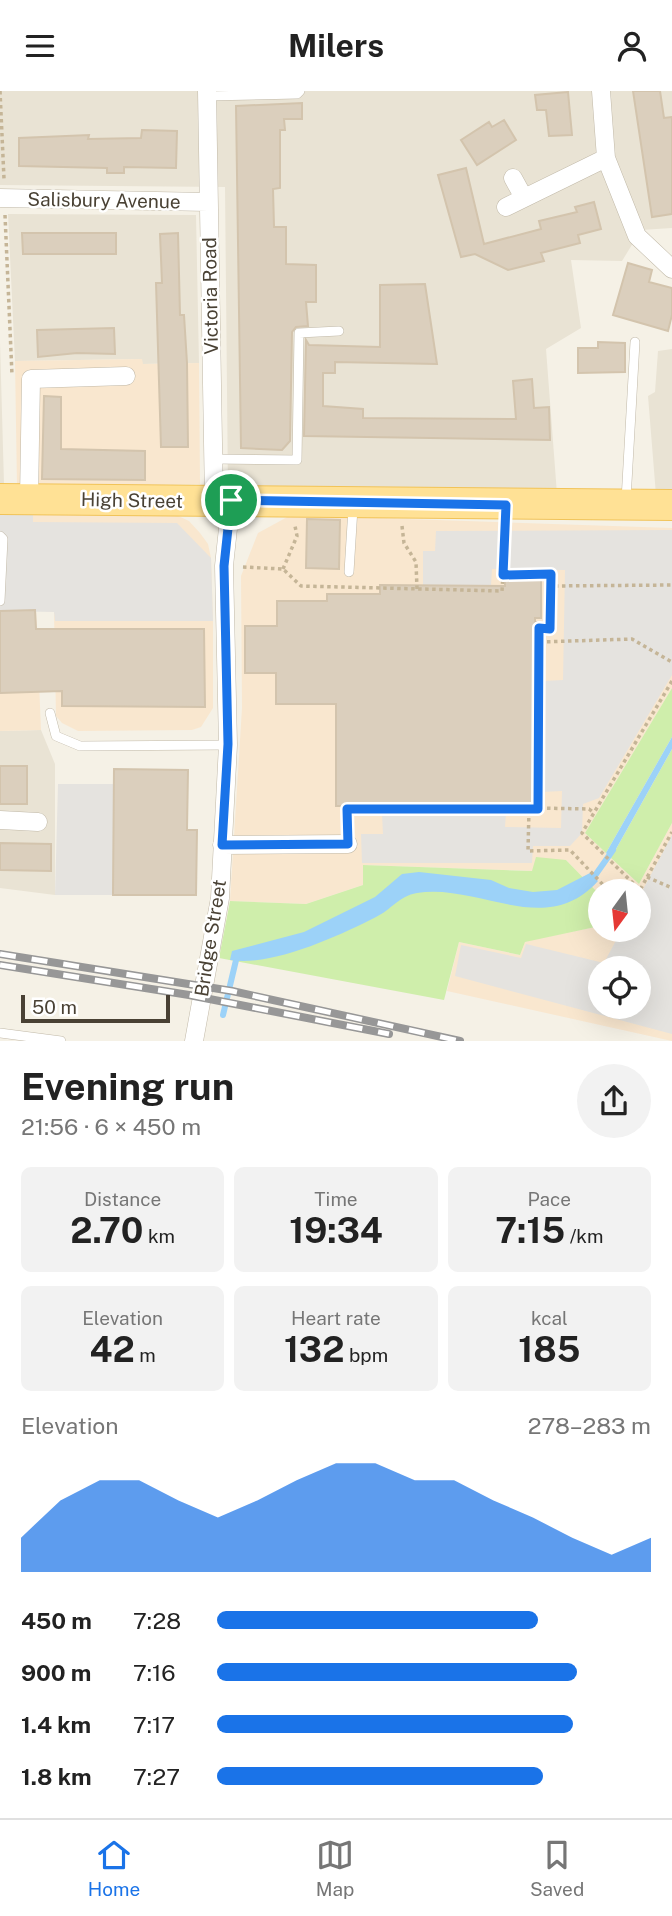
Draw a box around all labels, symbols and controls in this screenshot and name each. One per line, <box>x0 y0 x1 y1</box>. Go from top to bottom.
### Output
icon: menu <box>21 27 59 65</box>
text: Milers <box>288 27 384 64</box>
icon: person <box>613 27 651 65</box>
street label: Salisbury Avenue <box>27 188 181 212</box>
street label: Victoria Road <box>198 237 222 355</box>
pin <box>201 470 261 530</box>
icon: arrive <box>212 481 250 519</box>
street label: High Street <box>81 488 183 512</box>
street label: Bridge Street <box>190 878 230 998</box>
north arrow <box>588 879 651 941</box>
map controls <box>588 879 651 1019</box>
button: locate <box>588 956 651 1019</box>
scale bar <box>21 992 170 1024</box>
text: 50 m <box>32 996 77 1018</box>
text: Evening run <box>21 1064 234 1109</box>
button: share <box>577 1064 651 1138</box>
text: 21:56 · 6 × 450 m <box>21 1113 201 1140</box>
text: Distance <box>84 1188 161 1210</box>
text: Time <box>314 1188 358 1210</box>
text: Pace <box>528 1188 571 1210</box>
text: 2.70 <box>70 1210 143 1251</box>
text: 19:34 <box>289 1210 383 1251</box>
text: 7:15 <box>495 1210 565 1251</box>
text: km <box>143 1225 175 1247</box>
text: /km <box>565 1225 603 1247</box>
text: Elevation <box>82 1307 163 1329</box>
text: Heart rate <box>291 1307 381 1329</box>
text: kcal <box>531 1307 568 1329</box>
text: 42 <box>90 1329 135 1370</box>
text: 132 <box>284 1329 344 1370</box>
text: 185 <box>518 1329 580 1370</box>
text: m <box>135 1344 156 1366</box>
text: bpm <box>344 1344 388 1366</box>
text: Elevation <box>21 1412 119 1439</box>
text: 278–283 m <box>528 1412 651 1439</box>
text: 450 m <box>21 1607 92 1634</box>
text: 7:28 <box>133 1607 181 1634</box>
text: 900 m <box>21 1659 91 1686</box>
text: 7:16 <box>133 1659 176 1686</box>
text: 1.4 km <box>21 1711 91 1738</box>
text: 7:17 <box>133 1711 175 1738</box>
text: 1.8 km <box>21 1763 92 1790</box>
text: 7:27 <box>133 1763 180 1790</box>
tab: Home <box>88 1836 140 1900</box>
tab: Map <box>316 1836 354 1900</box>
tab: Saved <box>530 1836 584 1900</box>

